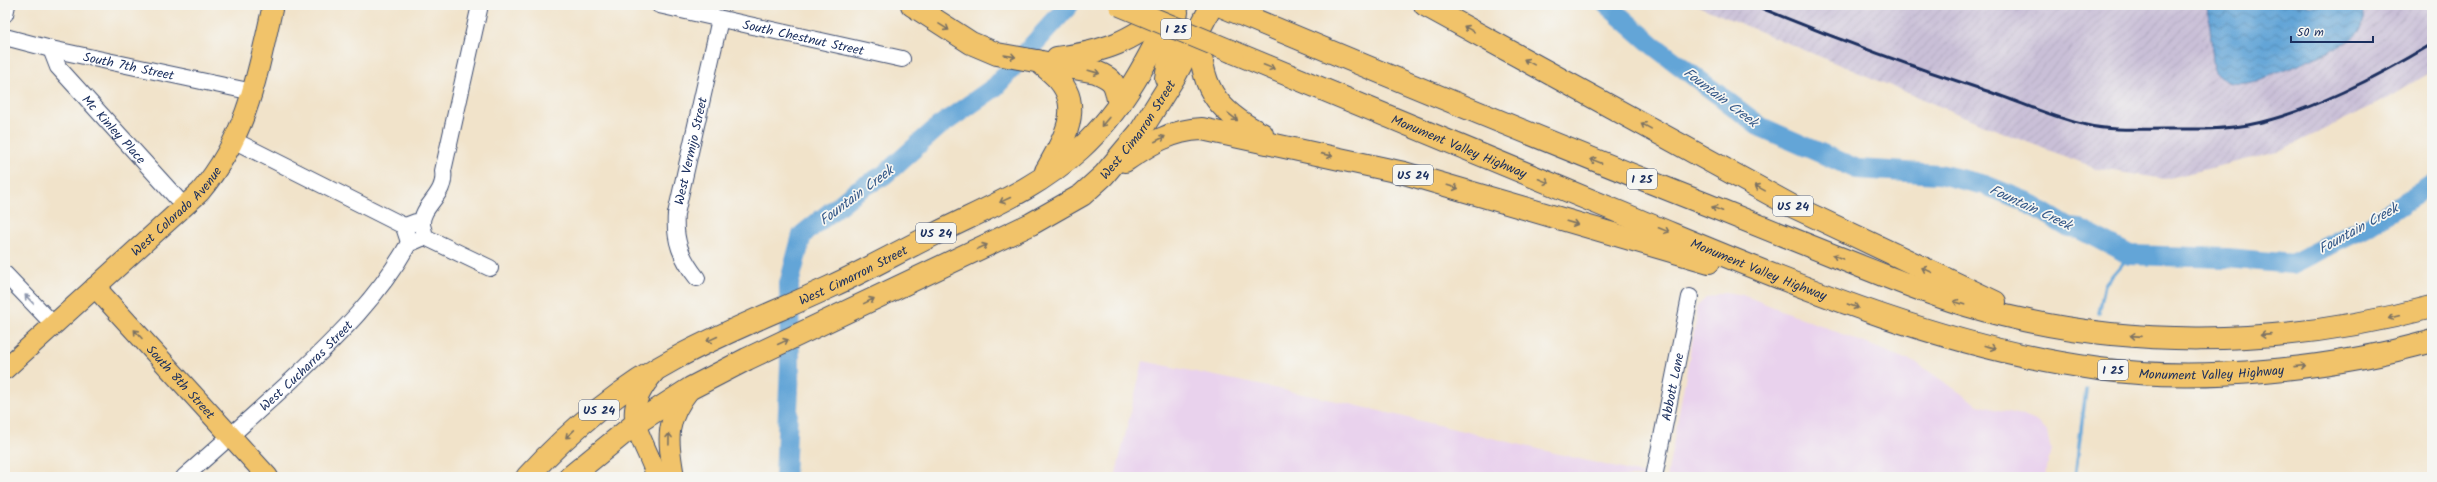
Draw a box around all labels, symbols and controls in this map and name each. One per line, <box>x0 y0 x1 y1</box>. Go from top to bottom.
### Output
street label: South Chestnut Street <box>740 15 867 62</box>
scale bar <box>2291 18 2373 44</box>
road number: I 25 <box>1161 19 1191 39</box>
one-way arrow <box>938 23 949 31</box>
text: 50 m <box>2297 23 2324 42</box>
one-way arrow <box>1463 25 1475 32</box>
street label: South 7th Street <box>81 47 177 87</box>
one-way arrow <box>1003 52 1016 60</box>
one-way arrow <box>1523 58 1535 66</box>
water label: Fountain Creek <box>1678 62 1764 135</box>
one-way arrow <box>1262 64 1274 71</box>
one-way arrow <box>1088 69 1101 76</box>
street label: West Cimarron Street <box>1095 76 1182 185</box>
street label: Mc Kinley Place <box>76 91 150 170</box>
street label: West Vermijo Street <box>669 94 714 207</box>
street label: Monument Valley Highway <box>1387 110 1531 185</box>
one-way arrow <box>1227 112 1238 121</box>
one-way arrow <box>1101 117 1110 128</box>
one-way arrow <box>1640 122 1652 129</box>
one-way arrow <box>1154 135 1166 142</box>
one-way arrow <box>1320 152 1333 159</box>
one-way arrow <box>1591 156 1603 164</box>
water label: Fountain Creek <box>815 159 900 231</box>
street label: West Colorado Avenue <box>127 163 228 262</box>
road number: US 24 <box>1393 165 1433 185</box>
road number: I 25 <box>1627 169 1657 189</box>
one-way arrow <box>1538 178 1550 185</box>
water label: Fountain Creek <box>1986 179 2078 238</box>
one-way arrow <box>1446 184 1459 191</box>
one-way arrow <box>1754 184 1766 192</box>
road number: US 24 <box>1773 196 1813 216</box>
one-way arrow <box>1000 197 1012 204</box>
water label: Fountain Creek <box>2314 197 2405 260</box>
one-way arrow <box>1712 205 1724 212</box>
one-way arrow <box>1566 220 1579 227</box>
road number: US 24 <box>916 223 956 243</box>
one-way arrow <box>1658 227 1670 235</box>
street label: Monument Valley Highway <box>1687 234 1831 307</box>
street label: West Cimarron Street <box>796 240 912 312</box>
one-way arrow <box>975 243 987 250</box>
one-way arrow <box>1832 253 1844 261</box>
one-way arrow <box>1921 266 1933 273</box>
one-way arrow <box>24 294 34 304</box>
one-way arrow <box>862 297 874 305</box>
one-way arrow <box>1953 299 1966 306</box>
one-way arrow <box>1846 302 1858 310</box>
one-way arrow <box>2388 313 2401 321</box>
street label: West Cucharras Street <box>255 316 359 417</box>
one-way arrow <box>134 330 143 340</box>
one-way arrow <box>2260 332 2273 339</box>
one-way arrow <box>2130 333 2143 340</box>
one-way arrow <box>707 336 719 343</box>
one-way arrow <box>776 338 788 345</box>
street label: South 8th Street <box>141 341 220 425</box>
one-way arrow <box>1984 344 1997 351</box>
street label: Abbott Lane <box>1656 351 1691 423</box>
road number: I 25 <box>2098 360 2128 380</box>
street label: Monument Valley Highway <box>2138 360 2286 386</box>
one-way arrow <box>2293 363 2306 370</box>
road number: US 24 <box>579 400 619 420</box>
one-way arrow <box>565 429 575 438</box>
one-way arrow <box>665 433 672 446</box>

